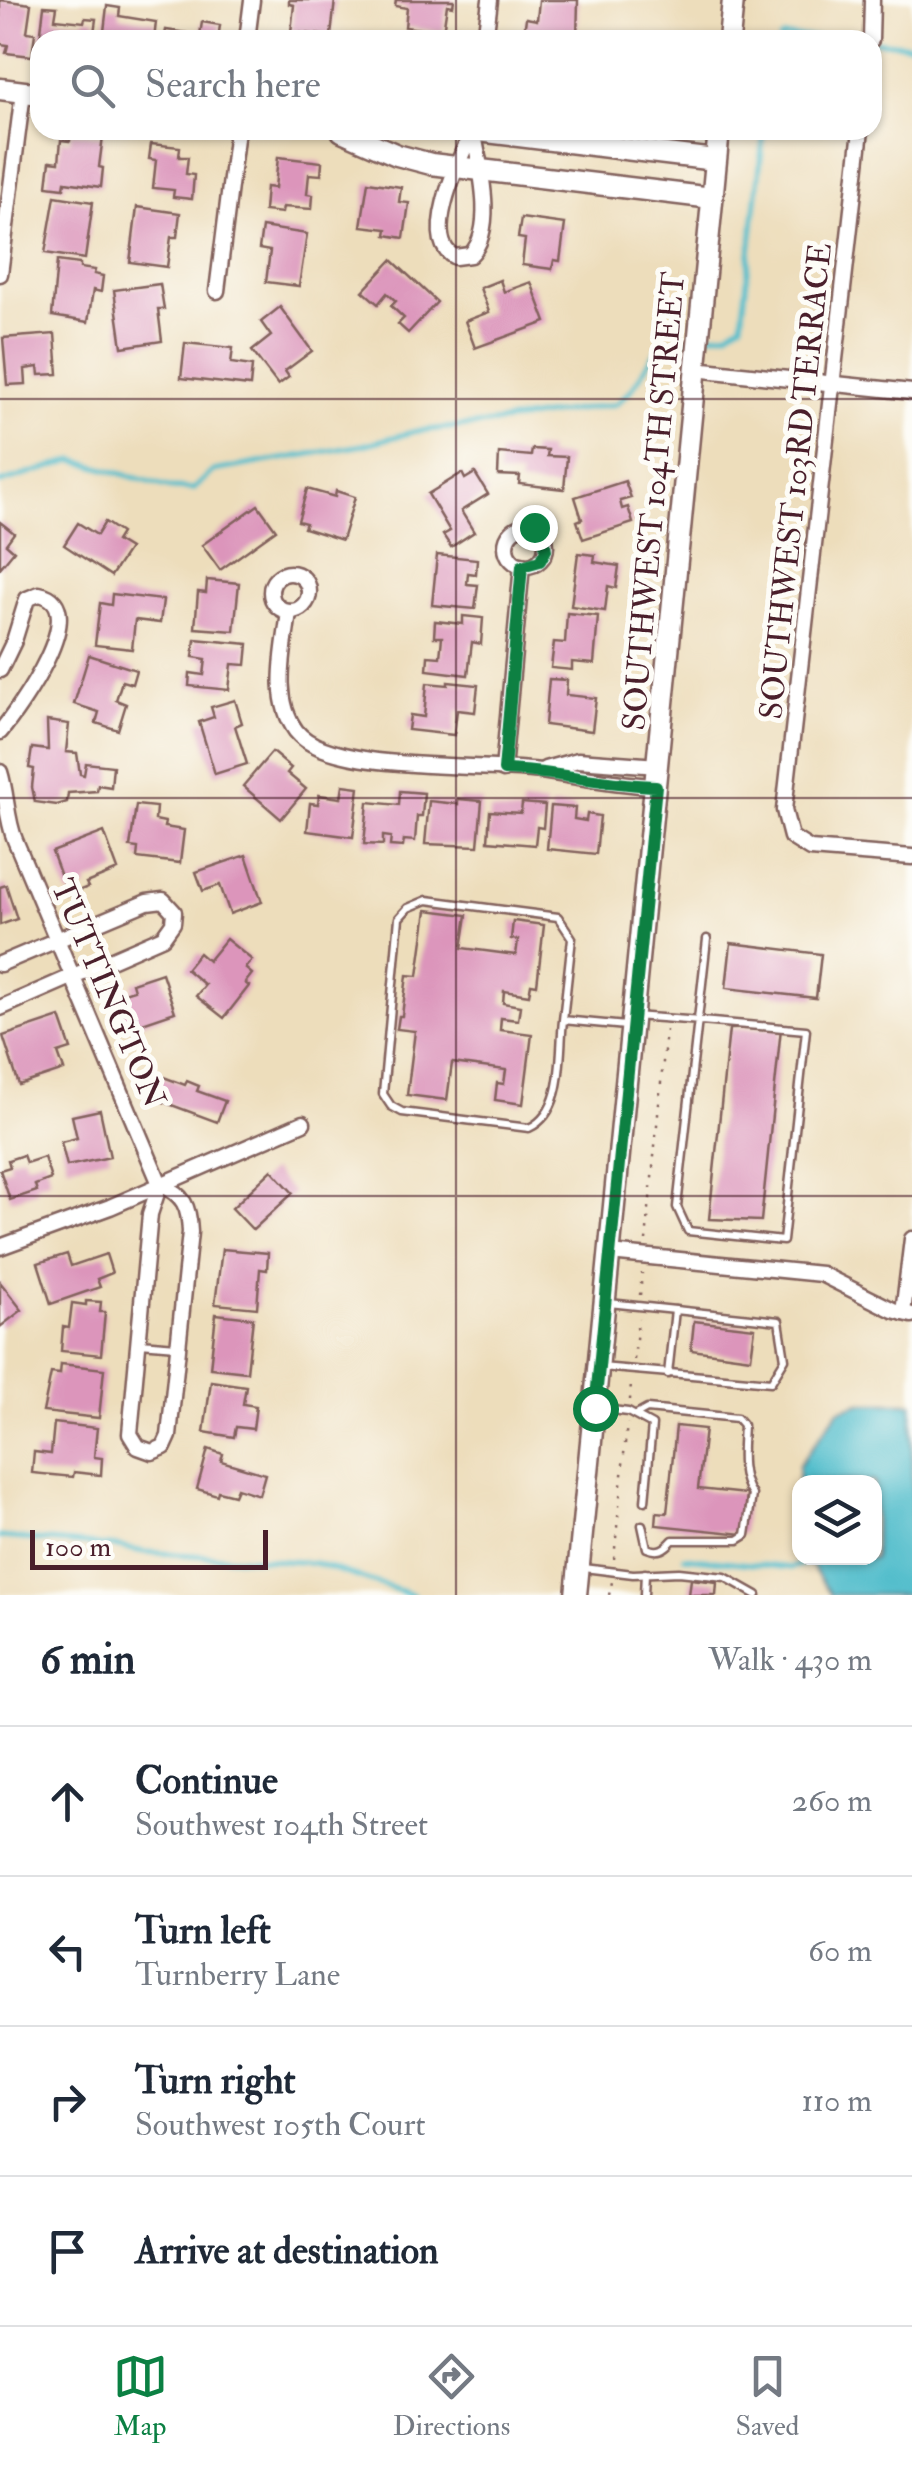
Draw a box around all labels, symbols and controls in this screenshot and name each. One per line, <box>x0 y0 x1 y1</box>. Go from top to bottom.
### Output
search box <box>30 30 882 140</box>
icon: search <box>65 58 120 113</box>
text: Search here <box>145 61 321 109</box>
street label: SOUTHWEST 103RD TERRACE <box>751 241 841 721</box>
street label: SOUTHWEST 104TH STREET <box>614 270 694 732</box>
route end <box>512 505 558 551</box>
street label: TUTTINGTON <box>42 873 174 1114</box>
route start <box>573 1386 619 1432</box>
map controls <box>792 1475 882 1565</box>
button: layers <box>792 1475 882 1565</box>
scale bar <box>30 1525 268 1570</box>
text: 100 m <box>45 1530 111 1565</box>
text: 6 min <box>40 1634 135 1686</box>
text: Walk · 430 m <box>708 1640 872 1680</box>
text: Continue <box>135 1757 278 1805</box>
icon: ahead <box>40 1774 95 1829</box>
text: 260 m <box>792 1781 872 1821</box>
text: Southwest 104th Street <box>135 1805 428 1845</box>
text: Turn left <box>135 1907 271 1955</box>
icon: left <box>40 1924 95 1979</box>
text: 60 m <box>808 1931 872 1971</box>
text: Turnberry Lane <box>135 1955 340 1995</box>
text: Turn right <box>135 2057 296 2105</box>
icon: right <box>40 2074 95 2129</box>
text: 110 m <box>801 2081 872 2121</box>
text: Southwest 105th Court <box>135 2105 426 2145</box>
icon: arrive <box>40 2224 95 2279</box>
text: Arrive at destination <box>135 2227 439 2275</box>
tab: Map <box>113 2349 168 2444</box>
tab: Directions <box>393 2349 510 2444</box>
tab: Saved <box>735 2349 799 2444</box>

